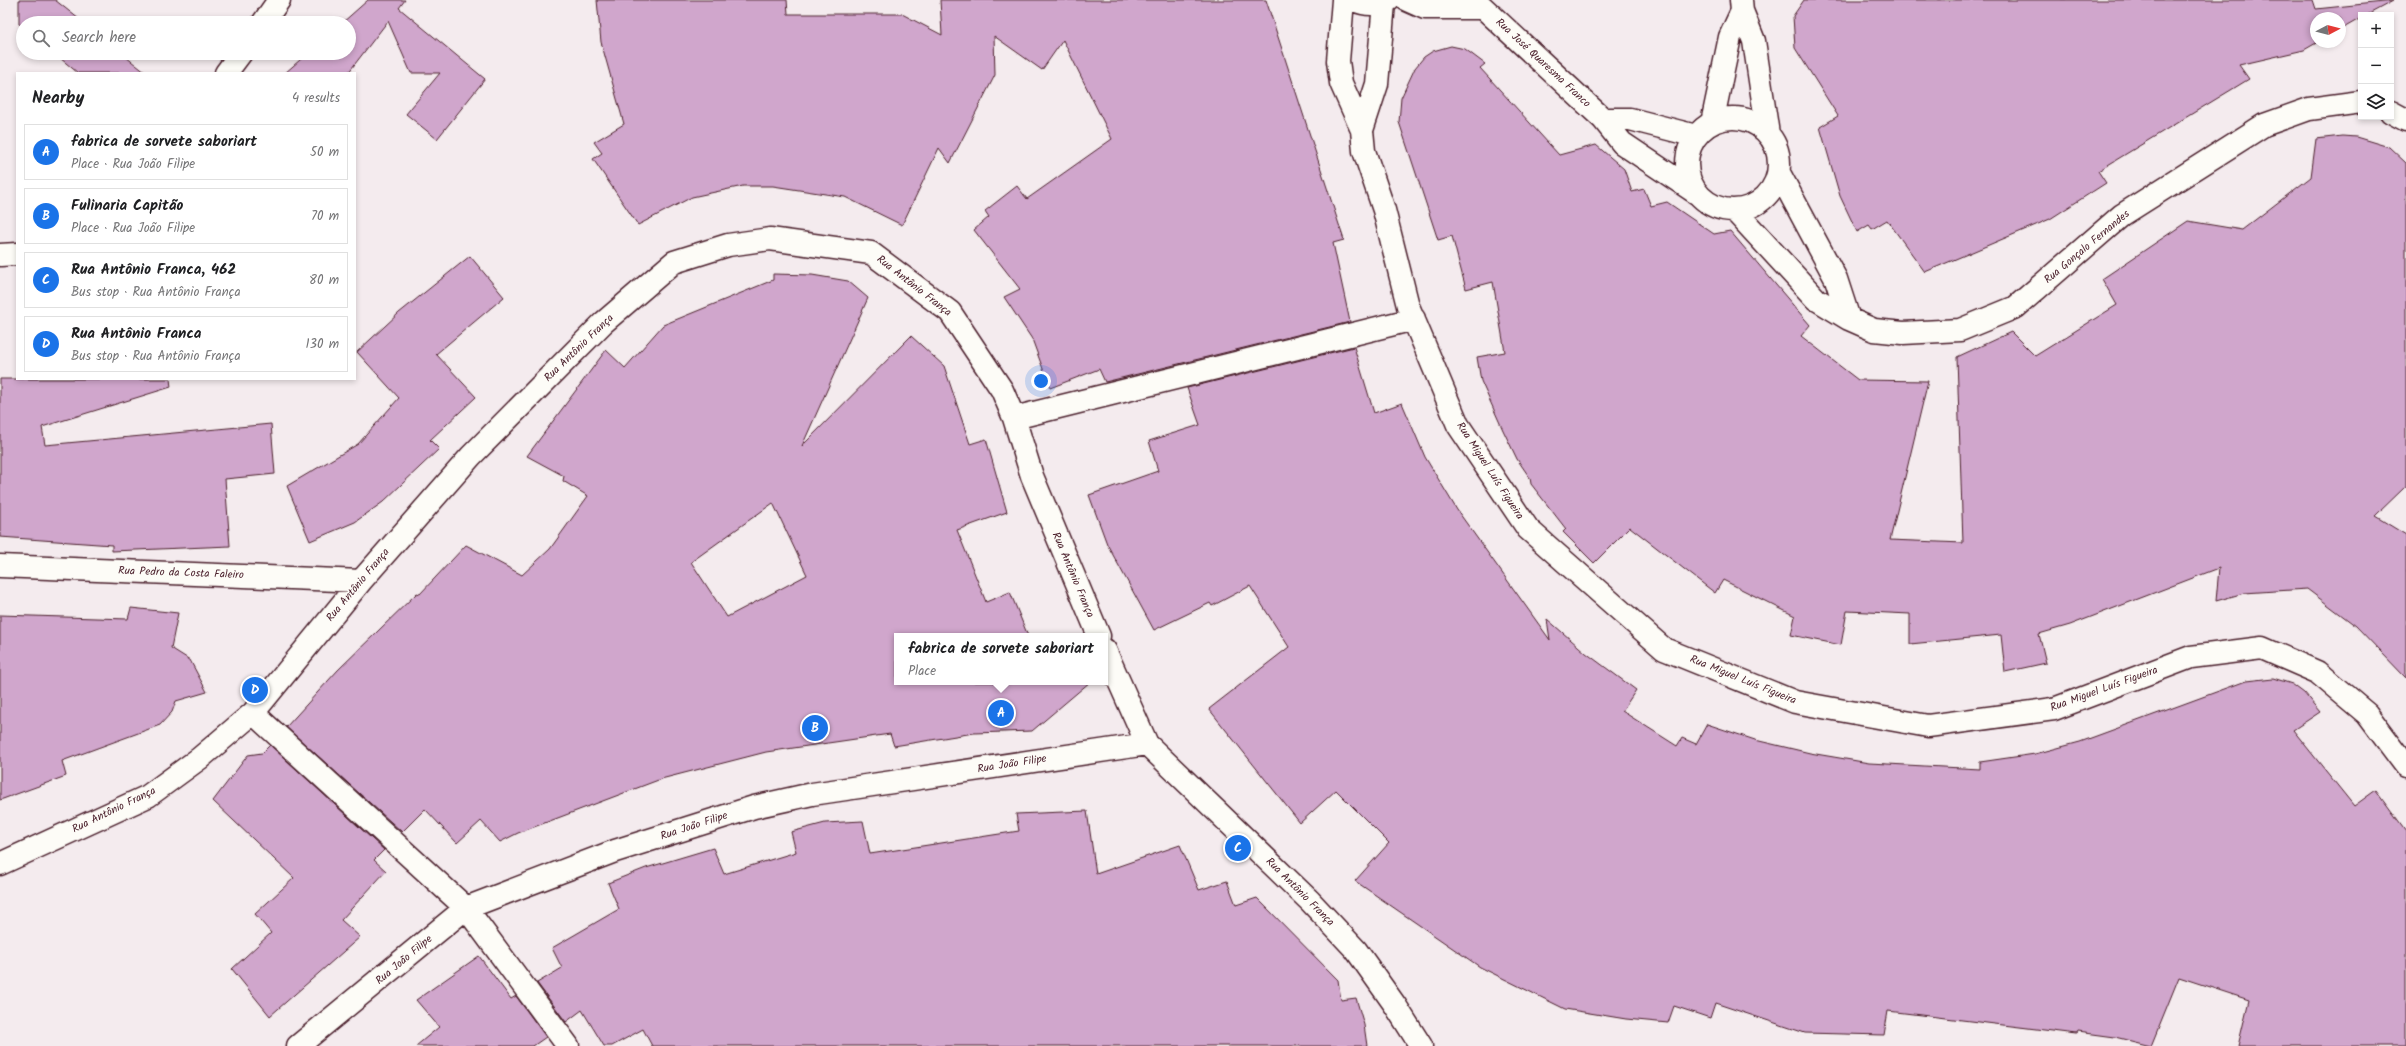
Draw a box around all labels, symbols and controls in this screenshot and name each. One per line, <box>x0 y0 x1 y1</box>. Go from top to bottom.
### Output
north arrow <box>2310 12 2346 48</box>
map controls <box>2358 12 2394 120</box>
button: + <box>2358 12 2394 48</box>
street label: Rua José Quaresma Franco <box>1491 14 1595 112</box>
search box <box>16 16 356 60</box>
text: Search here <box>62 26 136 50</box>
icon: search <box>30 27 52 49</box>
button: − <box>2358 48 2394 84</box>
button: layers <box>2358 84 2394 120</box>
text: Nearby <box>32 85 84 112</box>
text: 4 results <box>292 88 340 109</box>
text: fabrica de sorvete saboriart <box>71 130 257 154</box>
text: A <box>42 142 50 163</box>
text: 50 m <box>310 142 339 163</box>
text: Place · Rua João Filipe <box>71 154 195 175</box>
text: Fulinaria Capitão <box>71 194 183 218</box>
street label: Rua Gonçalo Fernandes <box>2040 205 2134 288</box>
text: B <box>42 206 50 227</box>
text: 70 m <box>311 206 339 227</box>
text: Place · Rua João Filipe <box>71 218 195 239</box>
street label: Rua Antônio França <box>872 251 956 321</box>
text: Rua Antônio Franca, 462 <box>71 258 236 282</box>
text: C <box>42 270 50 291</box>
text: 80 m <box>309 270 339 291</box>
text: Bus stop · Rua Antônio França <box>71 282 241 303</box>
street label: Rua Antônio França <box>540 310 618 386</box>
text: Rua Antônio Franca <box>71 322 201 346</box>
text: D <box>42 334 50 355</box>
text: 130 m <box>305 334 339 355</box>
text: Bus stop · Rua Antônio França <box>71 346 241 367</box>
your location <box>1031 371 1051 391</box>
street label: Rua Miguel Luís Figueira <box>1452 419 1528 523</box>
street label: Rua Antônio França <box>1047 529 1099 621</box>
street label: Rua Antônio França <box>322 544 394 626</box>
street label: Rua Pedro da Costa Faleiro <box>118 562 244 584</box>
popup <box>894 633 1108 685</box>
text: fabrica de sorvete saboriart <box>908 637 1094 661</box>
street label: Rua Miguel Luís Figueira <box>1687 650 1799 710</box>
text: Place <box>908 661 936 682</box>
street label: Rua Miguel Luís Figueira <box>2048 661 2160 717</box>
pin: D <box>242 675 268 705</box>
pin: A <box>988 698 1014 728</box>
pin: B <box>802 713 828 743</box>
street label: Rua João Filipe <box>976 750 1048 778</box>
street label: Rua Antônio França <box>69 782 159 838</box>
street label: Rua João Filipe <box>658 807 730 845</box>
pin: C <box>1225 833 1251 863</box>
street label: Rua Antônio França <box>1261 853 1339 931</box>
street label: Rua João Filipe <box>371 931 437 989</box>

